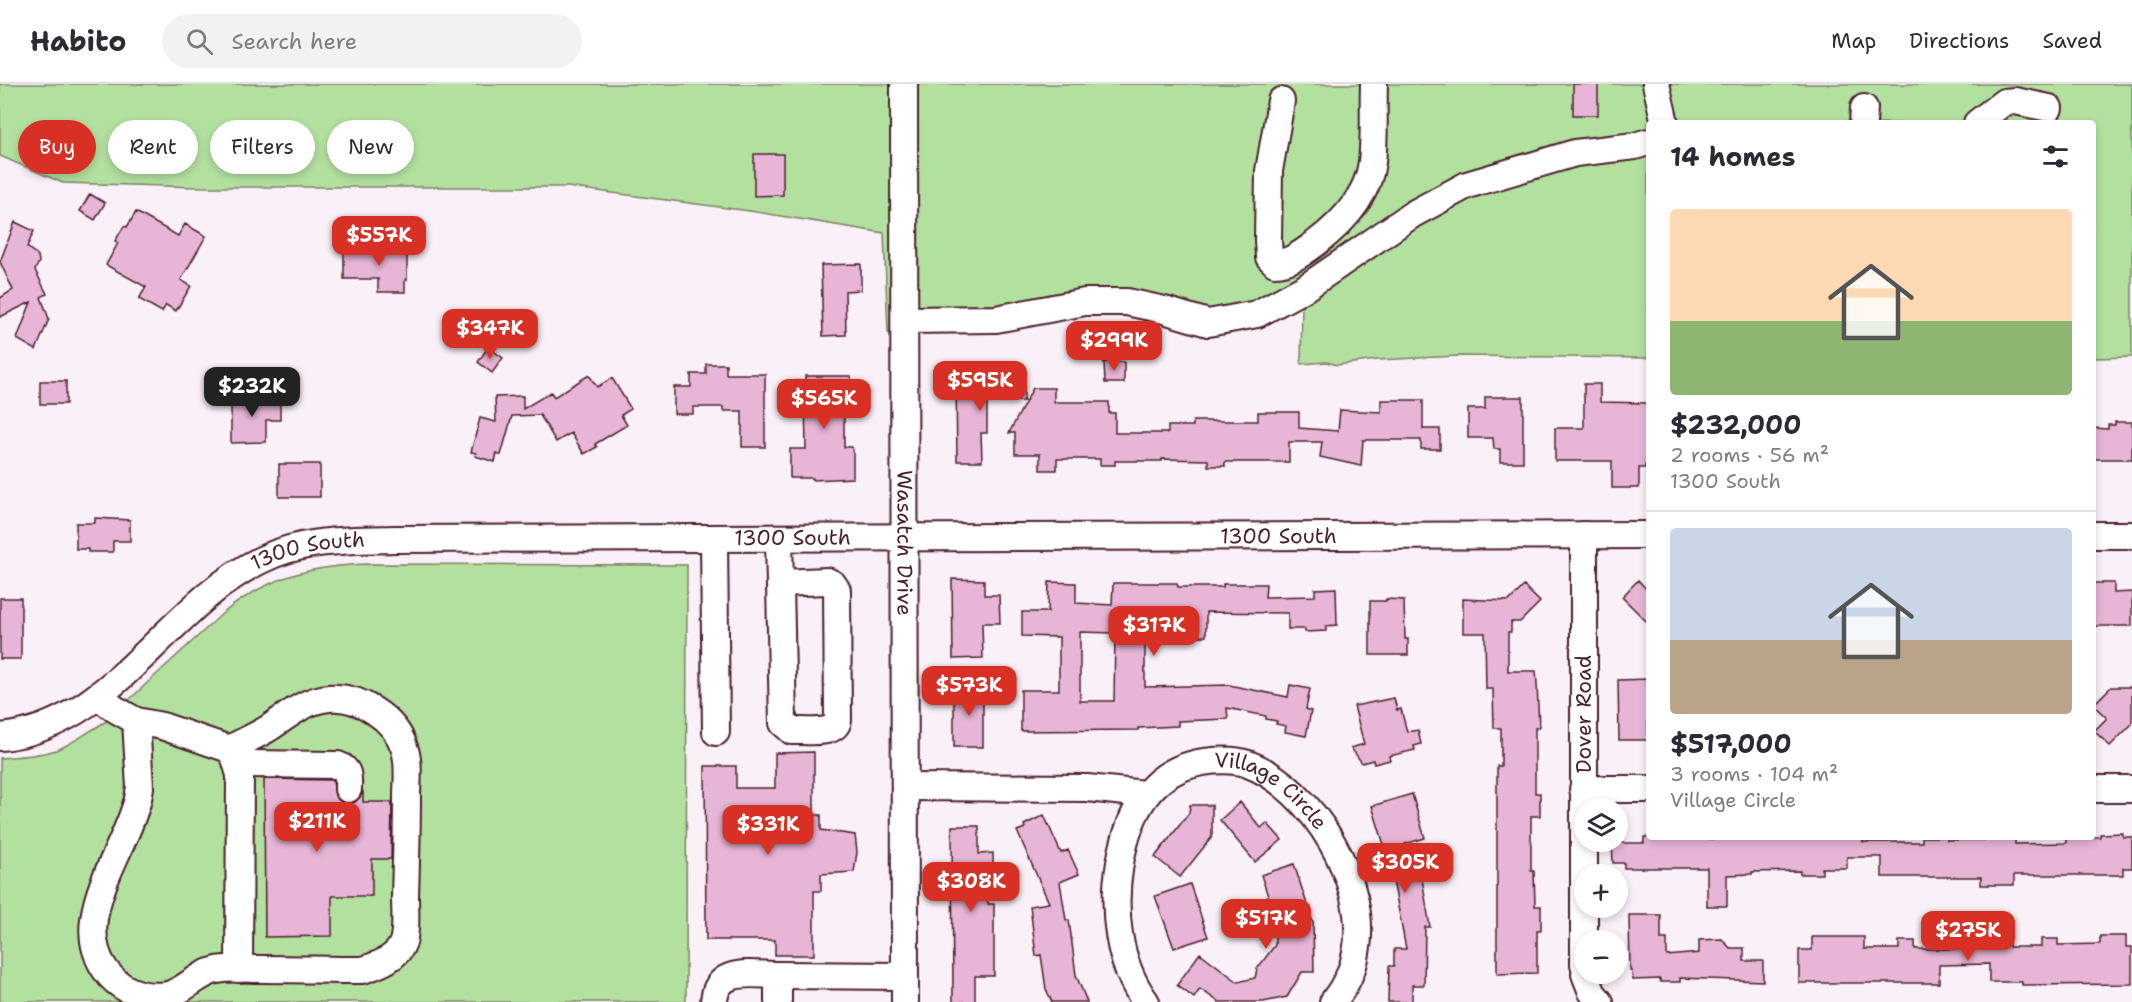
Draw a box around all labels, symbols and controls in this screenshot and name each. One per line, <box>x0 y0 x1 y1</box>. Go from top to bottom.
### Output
search box <box>162 14 582 68</box>
text: Habito <box>30 22 126 60</box>
icon: search <box>183 25 216 58</box>
text: Search here <box>231 27 357 56</box>
text: Map <box>1831 27 1876 55</box>
text: Directions <box>1909 27 2009 55</box>
text: Saved <box>2042 27 2102 55</box>
chip: Buy <box>18 120 96 174</box>
chip: Rent <box>108 120 198 174</box>
chip: Filters <box>210 120 315 174</box>
chip: New <box>327 120 414 174</box>
text: 14 homes <box>1670 139 1796 174</box>
icon: filters <box>2039 140 2072 173</box>
pin: $557K <box>337 216 421 267</box>
text: $557K <box>346 222 412 248</box>
icon: home <box>1817 248 1925 356</box>
pin: $347K <box>448 309 532 360</box>
text: $347K <box>456 315 524 341</box>
pin: $299K <box>1072 321 1156 372</box>
text: $299K <box>1080 327 1148 353</box>
pin: $595K <box>938 361 1022 412</box>
pin: $232K <box>210 367 294 418</box>
text: $595K <box>947 367 1013 393</box>
text: $232K <box>218 373 286 399</box>
pin: $565K <box>782 379 866 430</box>
text: $565K <box>791 385 857 411</box>
text: $232,000 <box>1670 407 1801 442</box>
text: 2 rooms · 56 m² <box>1670 442 1829 468</box>
text: 1300 South <box>1670 468 1781 494</box>
street label: Wasatch Drive <box>890 470 919 616</box>
street label: 1300 South <box>1220 522 1337 550</box>
street label: 1300 South <box>734 524 851 552</box>
street label: 1300 South <box>246 526 365 577</box>
icon: home <box>1817 567 1925 675</box>
pin: $317K <box>1112 606 1196 657</box>
text: $317K <box>1122 612 1186 638</box>
street label: Dover Road <box>1570 655 1598 773</box>
pin: $573K <box>927 666 1011 717</box>
text: $573K <box>936 672 1002 698</box>
text: $517,000 <box>1670 726 1792 761</box>
street label: Village Circle <box>1214 746 1334 835</box>
text: 3 rooms · 104 m² <box>1670 761 1838 787</box>
text: Village Circle <box>1670 787 1796 813</box>
map controls <box>1574 798 1628 984</box>
button: layers <box>1574 798 1628 852</box>
pin: $211K <box>275 802 359 853</box>
pin: $331K <box>726 805 810 856</box>
text: $211K <box>288 808 346 834</box>
text: $331K <box>737 811 800 837</box>
pin: $305K <box>1363 843 1447 894</box>
text: $305K <box>1371 849 1439 875</box>
pin: $308K <box>929 862 1013 913</box>
button: + <box>1574 864 1628 918</box>
text: $308K <box>936 868 1006 894</box>
pin: $517K <box>1224 899 1308 950</box>
text: $517K <box>1235 905 1297 931</box>
pin: $275K <box>1926 911 2010 962</box>
text: $275K <box>1935 917 2001 943</box>
button: − <box>1574 930 1628 984</box>

